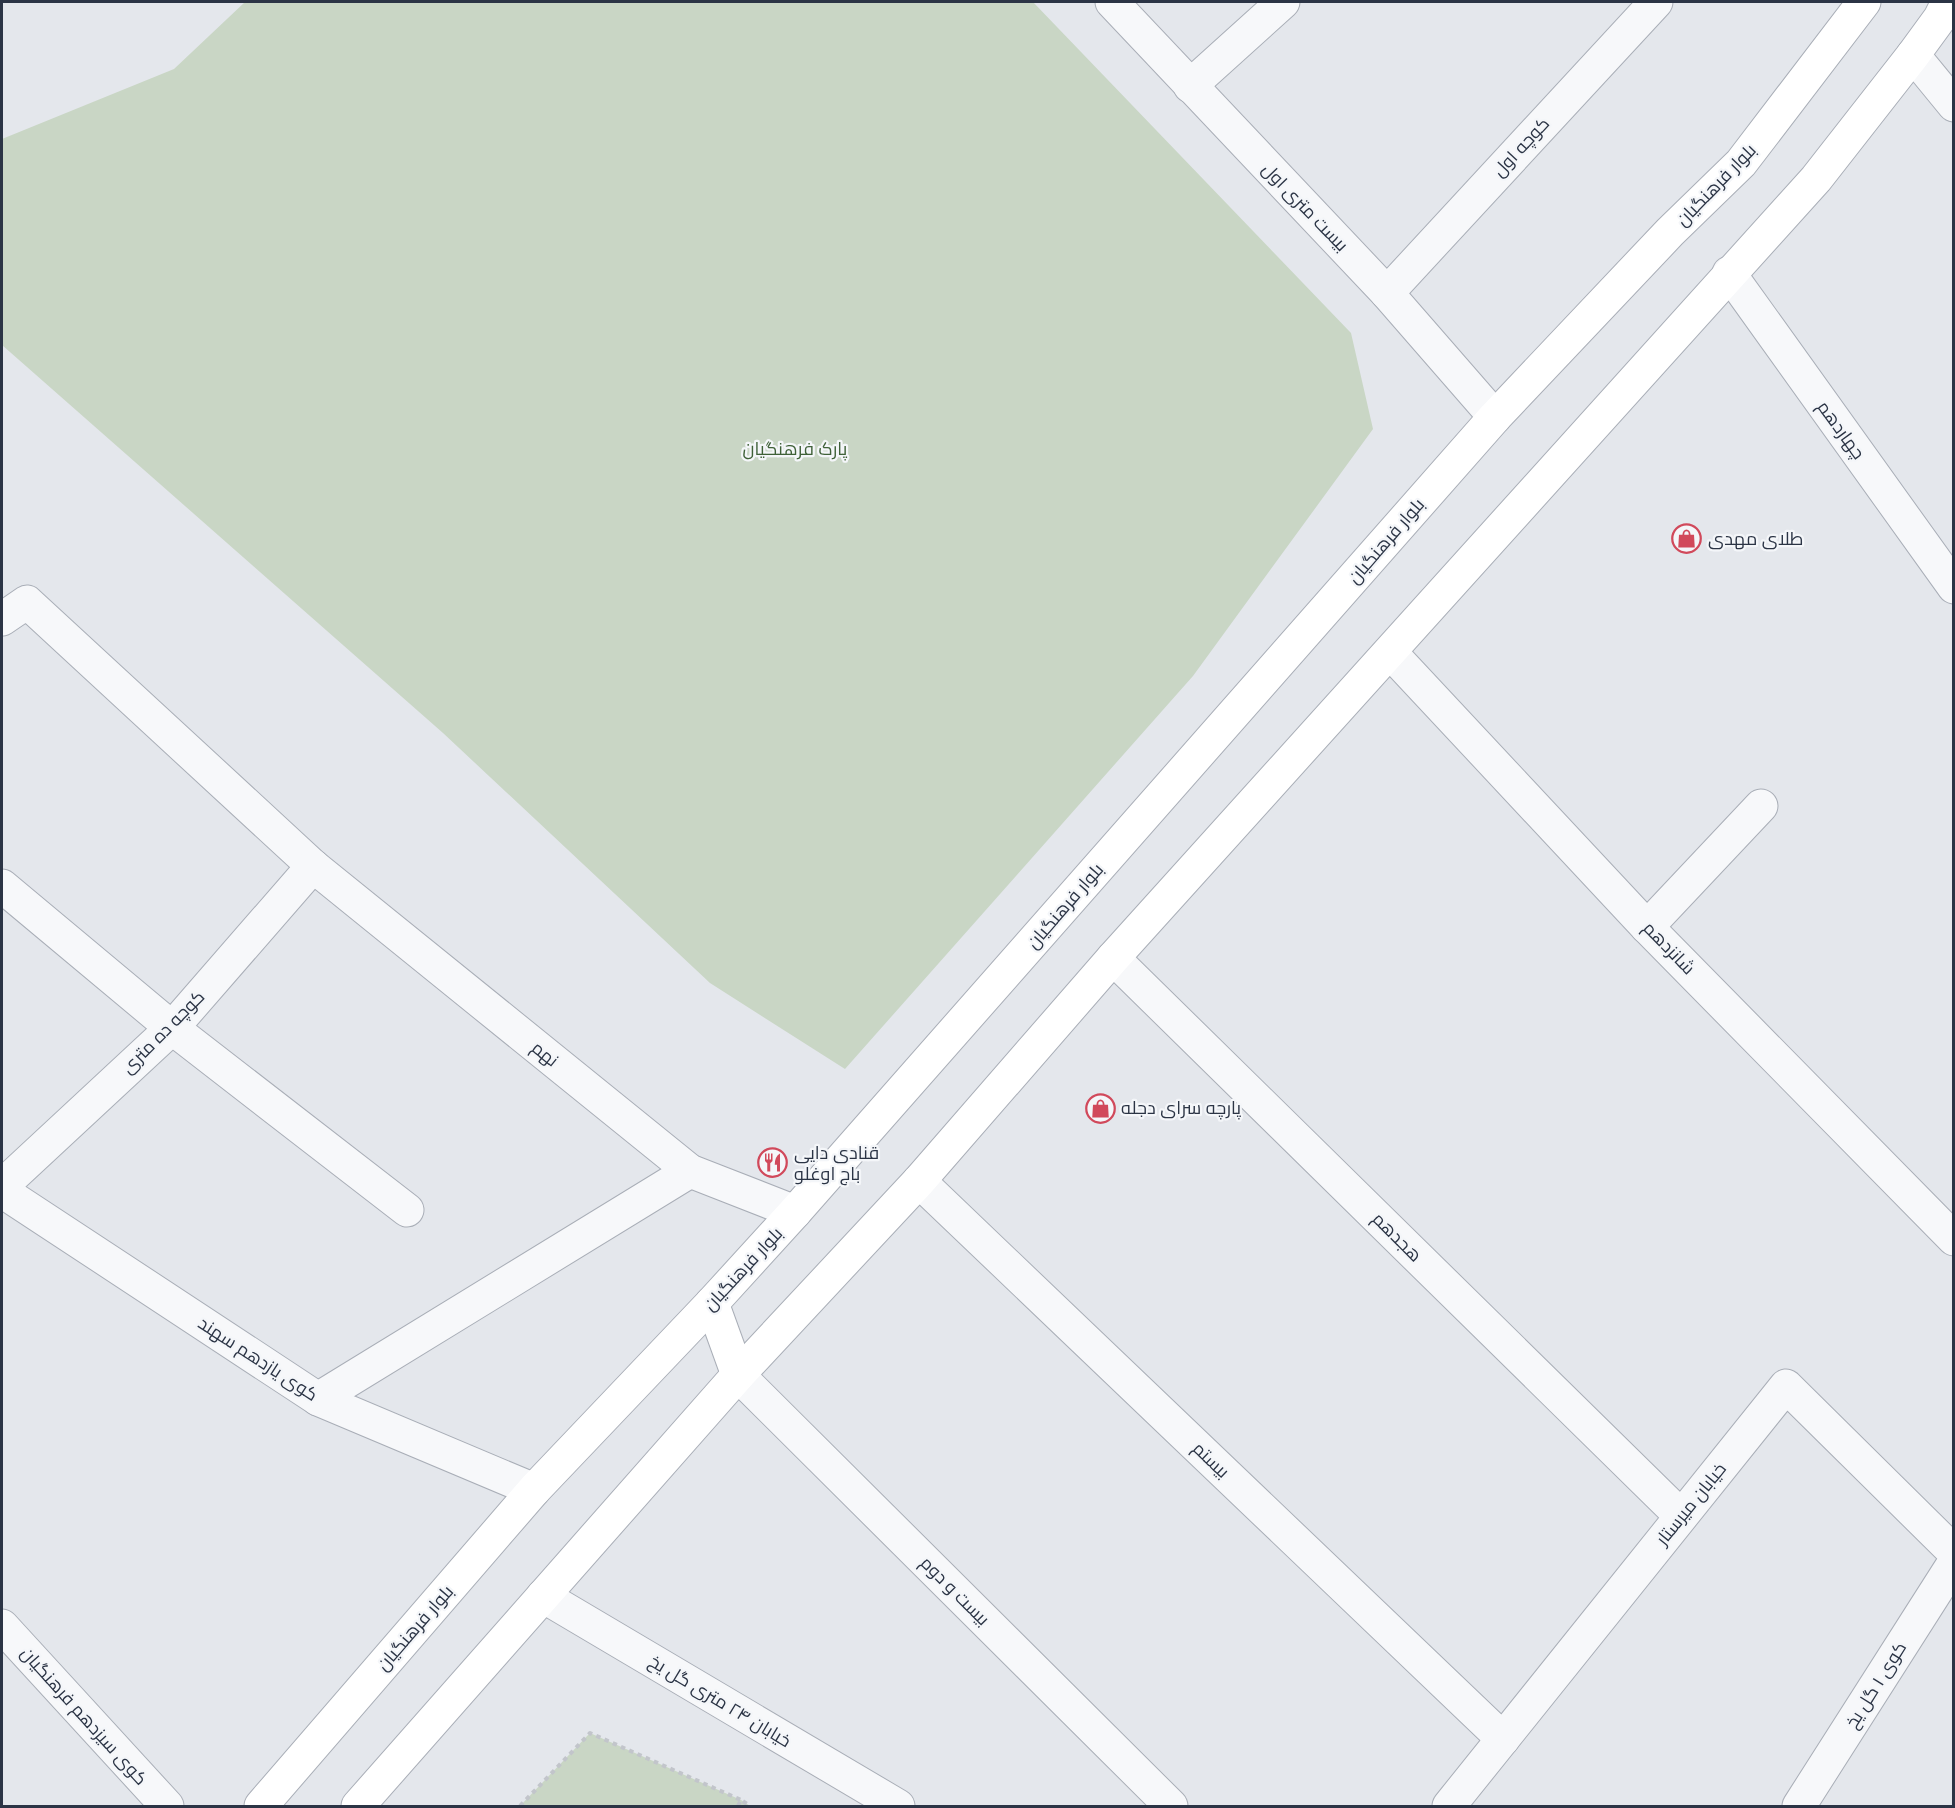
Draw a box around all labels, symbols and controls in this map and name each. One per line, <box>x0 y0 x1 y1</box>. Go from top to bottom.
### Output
street label: کوچه اول <box>1487 112 1555 182</box>
street label: بلوار فرهنگیان <box>1670 138 1762 232</box>
street label: بیست متری اول <box>1257 157 1353 257</box>
street label: چهاردهم <box>1812 396 1870 464</box>
park label: پارک فرهنگیان <box>743 437 848 461</box>
street label: بلوار فرهنگیان <box>1342 493 1430 589</box>
shop icon: طلای مهدی <box>1671 523 1703 555</box>
place label: طلای مهدی <box>1708 527 1803 551</box>
street label: بلوار فرهنگیان <box>1021 858 1109 954</box>
street label: شانزدهم <box>1638 916 1700 980</box>
street label: کوچه ده متری <box>116 985 210 1079</box>
street label: نهم <box>526 1036 564 1072</box>
shop icon: پارچه سرای دجله <box>1084 1092 1116 1124</box>
place label: پارچه سرای دجله <box>1121 1096 1241 1120</box>
place label: قنادی دایی باج اوغلو <box>794 1141 879 1186</box>
restaurant icon: قنادی دایی باج اوغلو <box>757 1147 789 1179</box>
street label: هجدهم <box>1367 1207 1427 1267</box>
street label: بلوار فرهنگیان <box>698 1222 788 1316</box>
street label: کوی یازدهم سهند <box>193 1311 323 1407</box>
street label: بیستم <box>1187 1437 1235 1483</box>
street label: خیابان میرستار <box>1650 1458 1732 1551</box>
street label: بیست و دوم <box>915 1551 995 1631</box>
street label: بلوار فرهنگیان <box>371 1580 459 1676</box>
street label: کوی ۱ گل یخ <box>1840 1637 1912 1733</box>
street label: کوی سیزدهم فرهنگیان <box>15 1642 153 1790</box>
street label: خیابان ۲۴ متری گل یخ <box>644 1649 796 1753</box>

